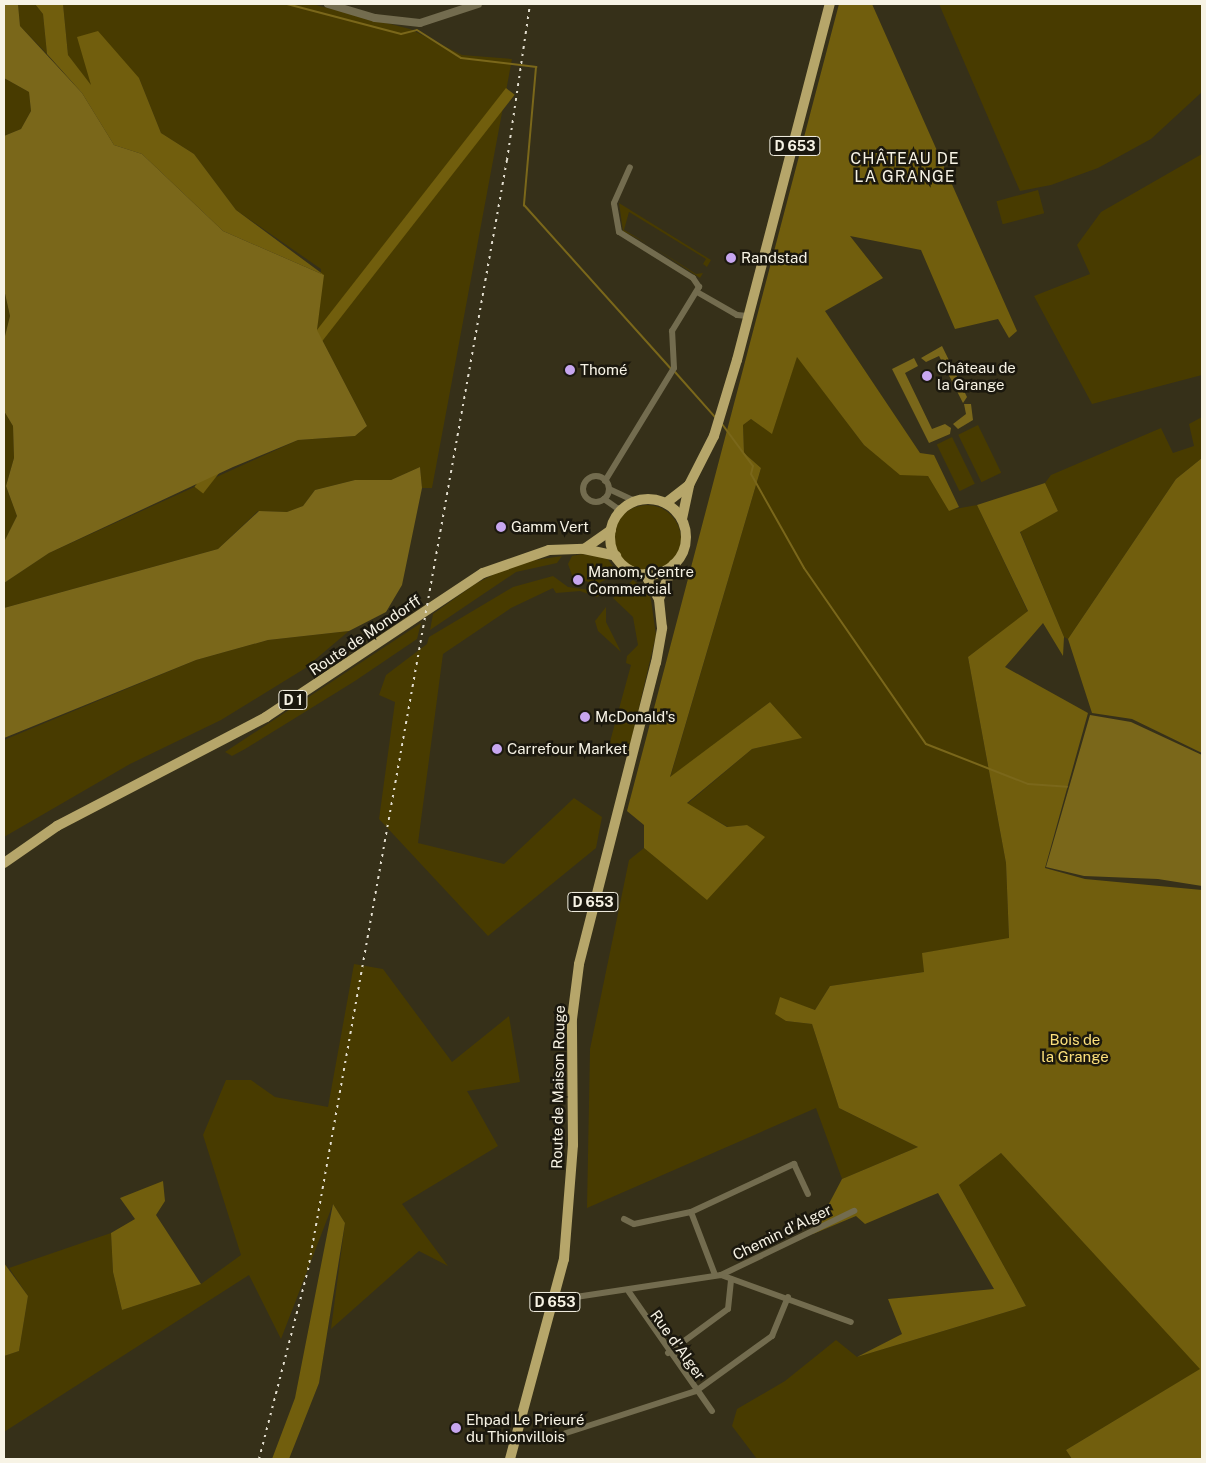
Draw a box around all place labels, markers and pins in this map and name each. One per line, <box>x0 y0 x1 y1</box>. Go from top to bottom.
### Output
place label: Randstad <box>741 249 807 267</box>
marker: Randstad <box>725 252 737 264</box>
place label: Château de la Grange <box>937 358 1016 393</box>
place label: Thomé <box>580 361 628 379</box>
marker: Thomé <box>564 364 576 376</box>
marker: Château de la Grange <box>921 370 933 382</box>
place label: Gamm Vert <box>511 518 589 536</box>
marker: Gamm Vert <box>495 521 507 533</box>
place label: Manom, Centre Commercial <box>588 562 694 597</box>
marker: Manom, Centre Commercial <box>572 574 584 586</box>
place label: McDonald's <box>595 708 675 726</box>
marker: McDonald's <box>579 711 591 723</box>
place label: Carrefour Market <box>507 740 627 758</box>
marker: Carrefour Market <box>491 743 503 755</box>
place label: Ehpad Le Prieuré du Thionvillois <box>466 1410 585 1445</box>
marker: Ehpad Le Prieuré du Thionvillois <box>450 1422 462 1434</box>

